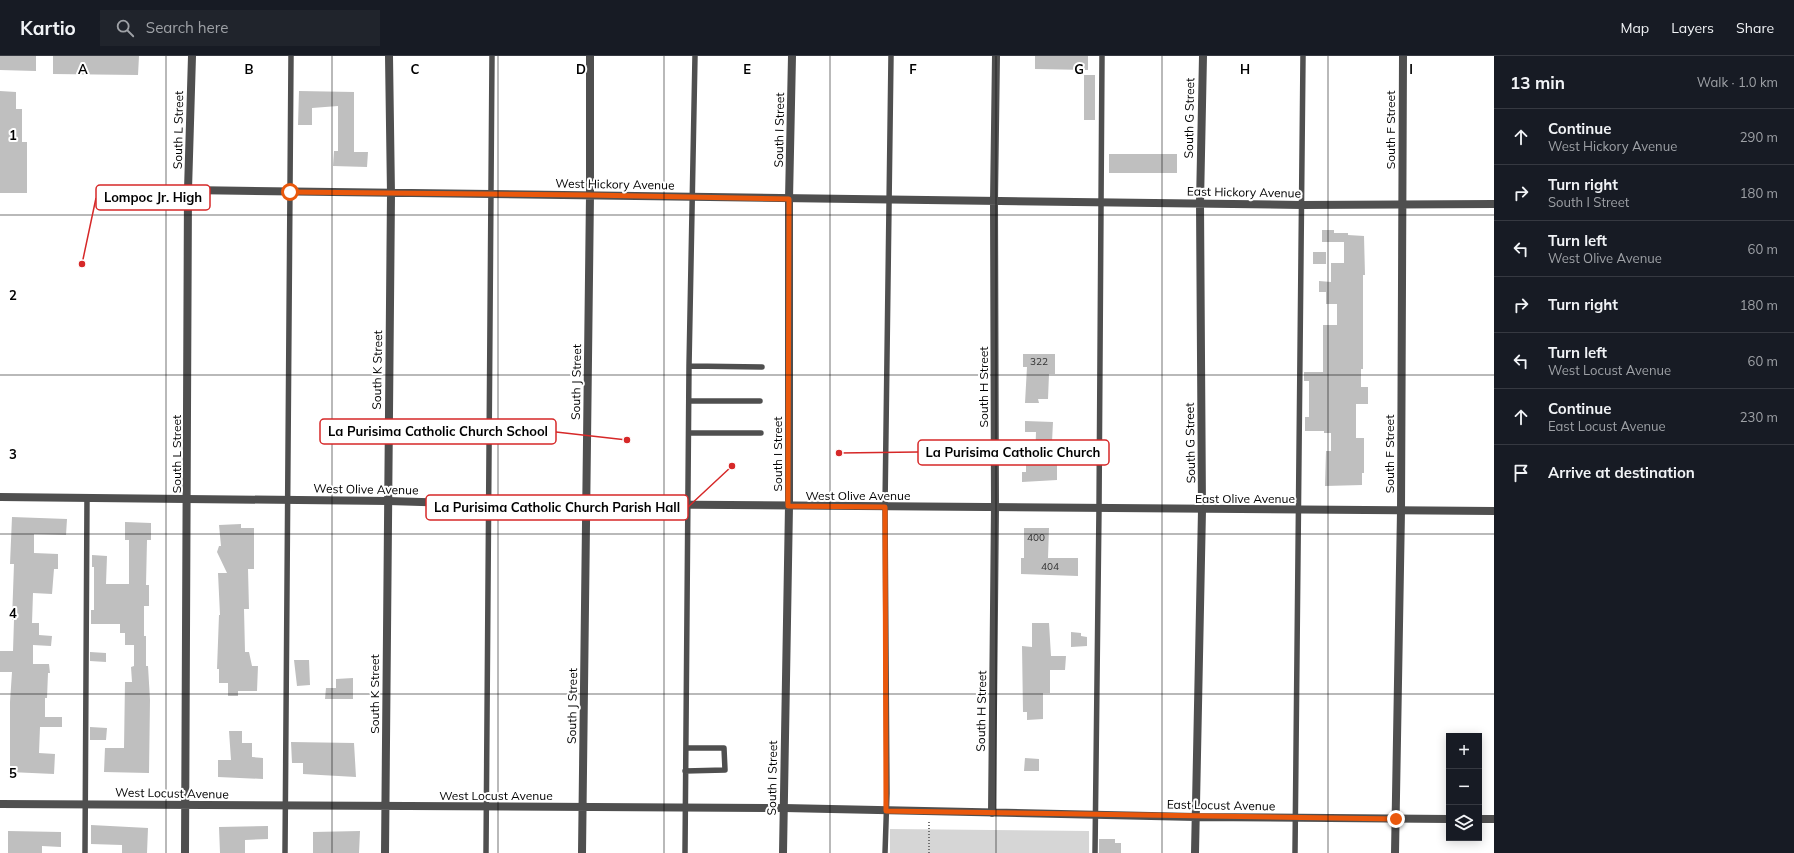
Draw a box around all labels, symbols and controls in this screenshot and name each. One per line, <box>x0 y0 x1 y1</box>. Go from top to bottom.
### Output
search box <box>100 10 380 46</box>
text: Kartio <box>20 16 76 40</box>
icon: search <box>114 17 136 39</box>
text: Search here <box>146 18 228 37</box>
text: Map <box>1620 19 1649 37</box>
text: Layers <box>1671 19 1714 37</box>
text: Share <box>1736 19 1774 37</box>
text: A <box>78 61 88 77</box>
text: B <box>245 61 254 77</box>
text: C <box>411 61 420 77</box>
text: D <box>576 61 586 77</box>
text: E <box>743 61 751 77</box>
text: F <box>909 61 917 77</box>
text: G <box>1074 61 1084 77</box>
text: H <box>1240 61 1250 77</box>
text: I <box>1409 61 1413 77</box>
text: 13 min <box>1510 72 1565 93</box>
text: Walk · 1.0 km <box>1697 74 1778 90</box>
street label: South G Street <box>1181 78 1197 158</box>
street label: South L Street <box>170 91 186 169</box>
street label: South F Street <box>1383 91 1398 169</box>
street label: South I Street <box>771 92 787 168</box>
text: Continue <box>1548 119 1611 138</box>
icon: ahead <box>1510 126 1532 148</box>
text: 1 <box>9 127 17 143</box>
text: 290 m <box>1740 129 1778 145</box>
text: West Hickory Avenue <box>1548 138 1677 154</box>
street label: West Hickory Avenue <box>555 175 675 193</box>
text: Turn right <box>1548 175 1618 194</box>
icon: right <box>1510 182 1532 204</box>
route start <box>281 183 299 201</box>
street label: East Hickory Avenue <box>1187 184 1301 200</box>
callout: Lompoc Jr. High <box>96 185 210 210</box>
text: 180 m <box>1740 185 1778 201</box>
text: Lompoc Jr. High <box>104 189 202 205</box>
text: South I Street <box>1548 194 1629 210</box>
text: Turn left <box>1548 231 1607 250</box>
icon: left <box>1510 238 1532 260</box>
text: 60 m <box>1748 241 1778 257</box>
text: West Olive Avenue <box>1548 250 1662 266</box>
text: 2 <box>9 287 17 303</box>
icon: right <box>1510 294 1532 316</box>
text: Turn right <box>1548 295 1618 314</box>
text: 180 m <box>1740 297 1778 313</box>
street label: South K Street <box>369 330 385 410</box>
text: Turn left <box>1548 343 1607 362</box>
street label: South J Street <box>568 344 584 420</box>
street label: South H Street <box>976 346 991 428</box>
icon: left <box>1510 350 1532 372</box>
text: 60 m <box>1748 353 1778 369</box>
house number: 322 <box>1030 355 1048 368</box>
text: West Locust Avenue <box>1548 362 1671 378</box>
text: Continue <box>1548 399 1611 418</box>
street label: South G Street <box>1182 403 1198 483</box>
icon: ahead <box>1510 406 1532 428</box>
text: 230 m <box>1740 409 1778 425</box>
street label: South L Street <box>169 415 184 493</box>
street label: South F Street <box>1382 415 1397 493</box>
street label: South I Street <box>770 416 785 492</box>
text: East Locust Avenue <box>1548 418 1666 434</box>
callout: La Purisima Catholic Church School <box>320 419 556 444</box>
text: La Purisima Catholic Church School <box>328 423 548 439</box>
callout: La Purisima Catholic Church <box>918 440 1109 465</box>
text: La Purisima Catholic Church <box>926 444 1100 460</box>
text: 3 <box>9 446 17 462</box>
icon: arrive <box>1510 462 1532 484</box>
text: Arrive at destination <box>1548 463 1695 482</box>
street label: West Olive Avenue <box>313 481 419 497</box>
street label: West Olive Avenue <box>805 488 911 503</box>
street label: East Olive Avenue <box>1195 491 1295 506</box>
callout: La Purisima Catholic Church Parish Hall <box>426 495 688 520</box>
text: La Purisima Catholic Church Parish Hall <box>434 499 680 515</box>
house number: 400 <box>1027 531 1045 544</box>
house number: 404 <box>1041 560 1059 573</box>
text: 4 <box>9 605 17 621</box>
street label: South K Street <box>367 654 382 734</box>
street label: South J Street <box>564 668 580 744</box>
street label: South H Street <box>973 670 989 752</box>
map controls <box>1446 733 1482 841</box>
button: + <box>1446 733 1482 769</box>
street label: South I Street <box>764 740 780 816</box>
text: 5 <box>9 765 17 781</box>
button: − <box>1446 769 1482 805</box>
street label: West Locust Avenue <box>115 785 229 801</box>
street label: West Locust Avenue <box>439 788 553 803</box>
street label: East Locust Avenue <box>1167 797 1275 813</box>
button: layers <box>1446 805 1482 841</box>
route end <box>1387 810 1405 828</box>

